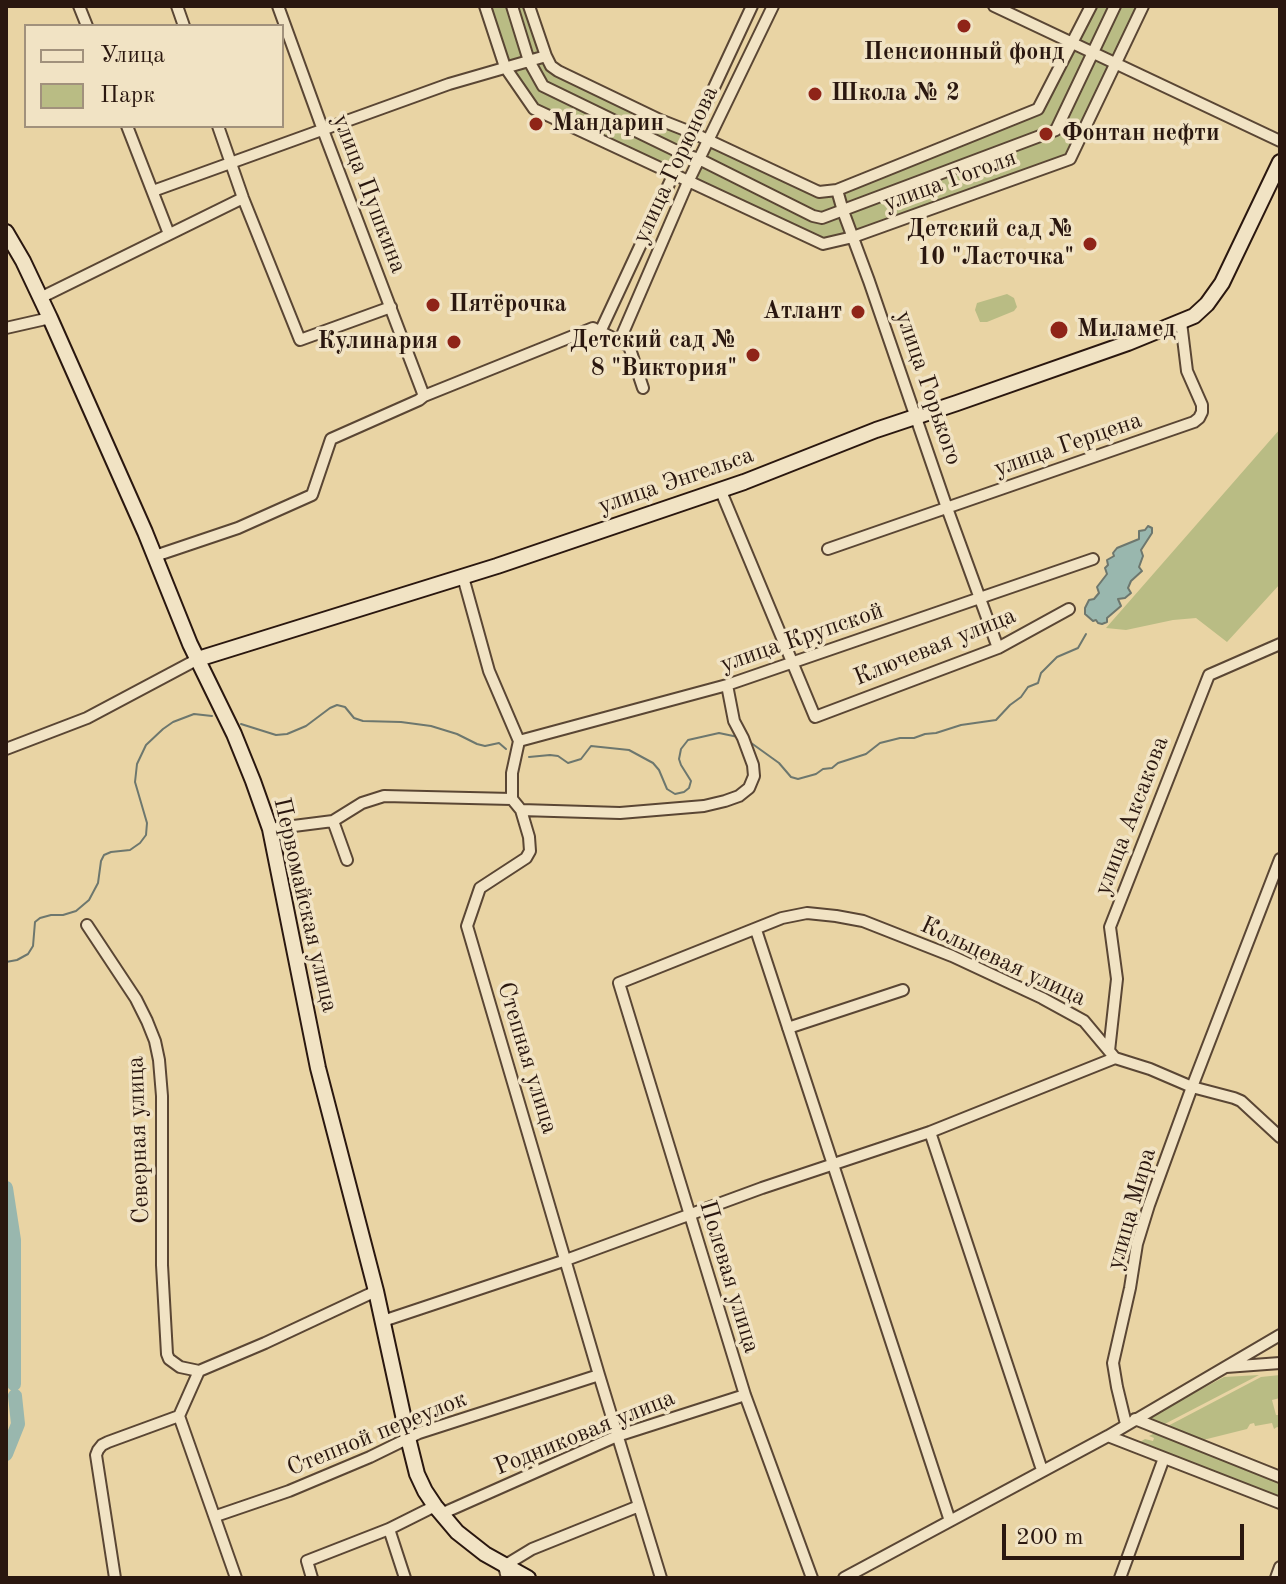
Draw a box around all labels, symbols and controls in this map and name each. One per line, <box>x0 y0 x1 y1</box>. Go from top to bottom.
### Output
marker: Пенсионный фонд <box>955 17 973 35</box>
legend <box>24 24 284 128</box>
place label: Пенсионный фонд <box>864 39 1064 67</box>
text: Улица <box>100 44 165 68</box>
place label: Школа № 2 <box>831 80 960 108</box>
street label: улица Горюнова <box>627 82 725 248</box>
text: Парк <box>100 84 155 108</box>
marker: Школа № 2 <box>806 85 824 103</box>
street label: улица Пушкина <box>325 110 413 278</box>
place label: Мандарин <box>552 110 664 138</box>
marker: Мандарин <box>527 115 545 133</box>
place label: Фонтан нефти <box>1062 120 1220 148</box>
marker: Фонтан нефти <box>1037 125 1055 143</box>
street label: улица Гоголя <box>879 144 1021 218</box>
place label: Детский сад № 10 "Ласточка" <box>907 216 1074 272</box>
marker: Детский сад № 10 "Ласточка" <box>1081 235 1099 253</box>
place label: Пятёрочка <box>449 291 567 319</box>
marker: Пятёрочка <box>424 296 442 314</box>
place label: Атлант <box>763 298 842 326</box>
marker: Атлант <box>849 303 867 321</box>
street label: улица Горького <box>888 307 968 469</box>
place label: Миламед <box>1077 316 1176 344</box>
marker: Миламед <box>1048 319 1070 341</box>
place label: Детский сад № 8 "Виктория" <box>570 327 737 383</box>
place label: Кулинария <box>317 328 438 356</box>
marker: Кулинария <box>445 333 463 351</box>
marker: Детский сад № 8 "Виктория" <box>744 346 762 364</box>
street label: улица Герцена <box>990 406 1146 484</box>
street label: улица Энгельса <box>594 441 758 521</box>
street label: улица Крупской <box>717 597 887 679</box>
street label: Ключевая улица <box>850 601 1020 693</box>
street label: улица Аксакова <box>1088 732 1176 900</box>
street label: Первомайская улица <box>266 795 344 1015</box>
street label: Кольцевая улица <box>916 911 1090 1013</box>
street label: Степная улица <box>490 979 564 1137</box>
street label: Северная улица <box>122 1056 156 1224</box>
street label: улица Мира <box>1101 1145 1163 1273</box>
street label: Полевая улица <box>692 1197 766 1357</box>
street label: Родниковая улица <box>491 1384 679 1482</box>
street label: Степной переулок <box>283 1385 471 1483</box>
scale bar <box>1006 1508 1248 1558</box>
text: 200 m <box>1016 1526 1084 1550</box>

